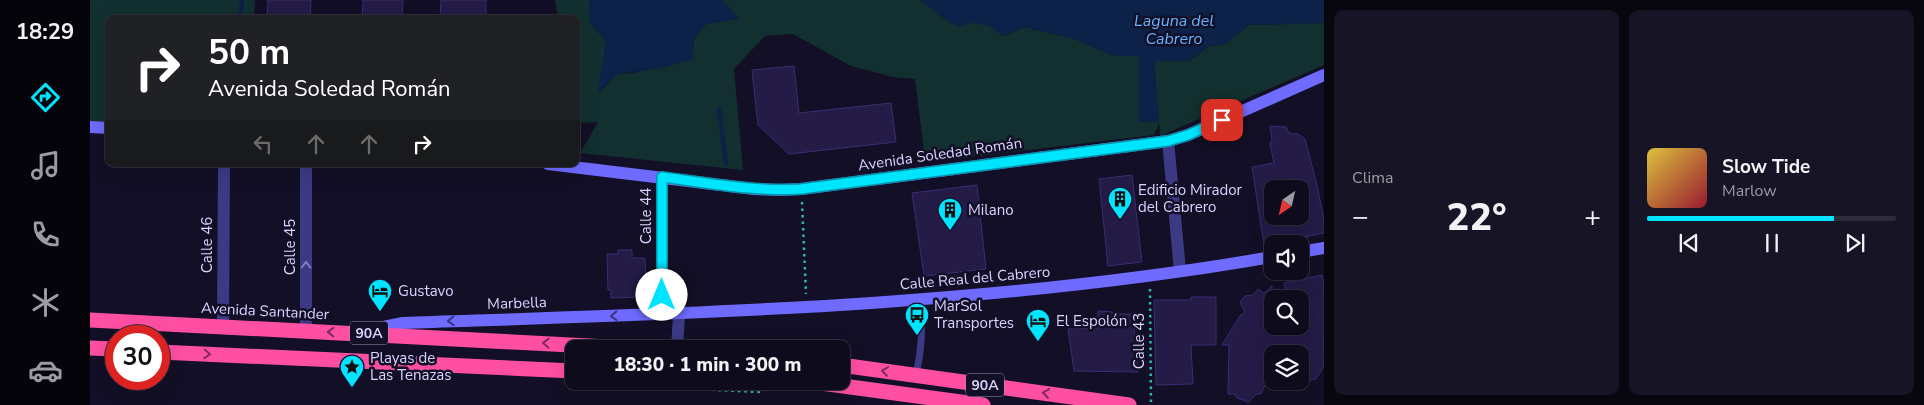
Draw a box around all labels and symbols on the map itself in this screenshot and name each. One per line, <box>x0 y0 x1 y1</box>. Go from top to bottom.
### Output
water label: Laguna del Cabrero <box>1134 10 1214 50</box>
pin <box>1201 99 1243 141</box>
street label: Avenida Soledad Román <box>857 133 1023 175</box>
place label: Edificio Mirador del Cabrero <box>1138 180 1243 217</box>
north arrow <box>1264 180 1309 225</box>
building icon: Edificio Mirador del Cabrero <box>1107 186 1133 220</box>
street label: Calle 44 <box>636 188 656 244</box>
building icon: Milano <box>937 197 963 231</box>
place label: Milano <box>968 200 1014 220</box>
street label: Calle 46 <box>197 217 217 273</box>
street label: Calle 45 <box>280 219 300 275</box>
one-way arrow <box>301 260 311 268</box>
street label: Calle Real del Cabrero <box>899 261 1051 295</box>
position arrow <box>635 268 687 320</box>
hotel icon: Gustavo <box>367 278 393 312</box>
place label: Gustavo <box>398 281 454 301</box>
street label: Marbella <box>487 292 547 314</box>
place label: MarSol Transportes <box>934 296 1014 333</box>
street label: Avenida Santander <box>200 298 330 324</box>
bus stop icon: MarSol Transportes <box>904 302 930 336</box>
hotel icon: El Espolón <box>1025 308 1051 342</box>
one-way arrow <box>609 311 617 321</box>
place label: El Espolón <box>1056 311 1127 331</box>
street label: Calle 43 <box>1129 313 1149 369</box>
one-way arrow <box>447 316 455 327</box>
road number: 90A <box>350 322 388 344</box>
speed limit sign: 30 <box>105 325 170 390</box>
one-way arrow <box>327 326 335 337</box>
one-way arrow <box>542 338 550 349</box>
place label: Playas de Las Tenazas <box>370 348 452 385</box>
one-way arrow <box>204 349 212 360</box>
place icon: Playas de Las Tenazas <box>339 354 365 388</box>
one-way arrow <box>881 366 889 377</box>
road number: 90A <box>966 374 1004 396</box>
one-way arrow <box>1042 389 1050 399</box>

